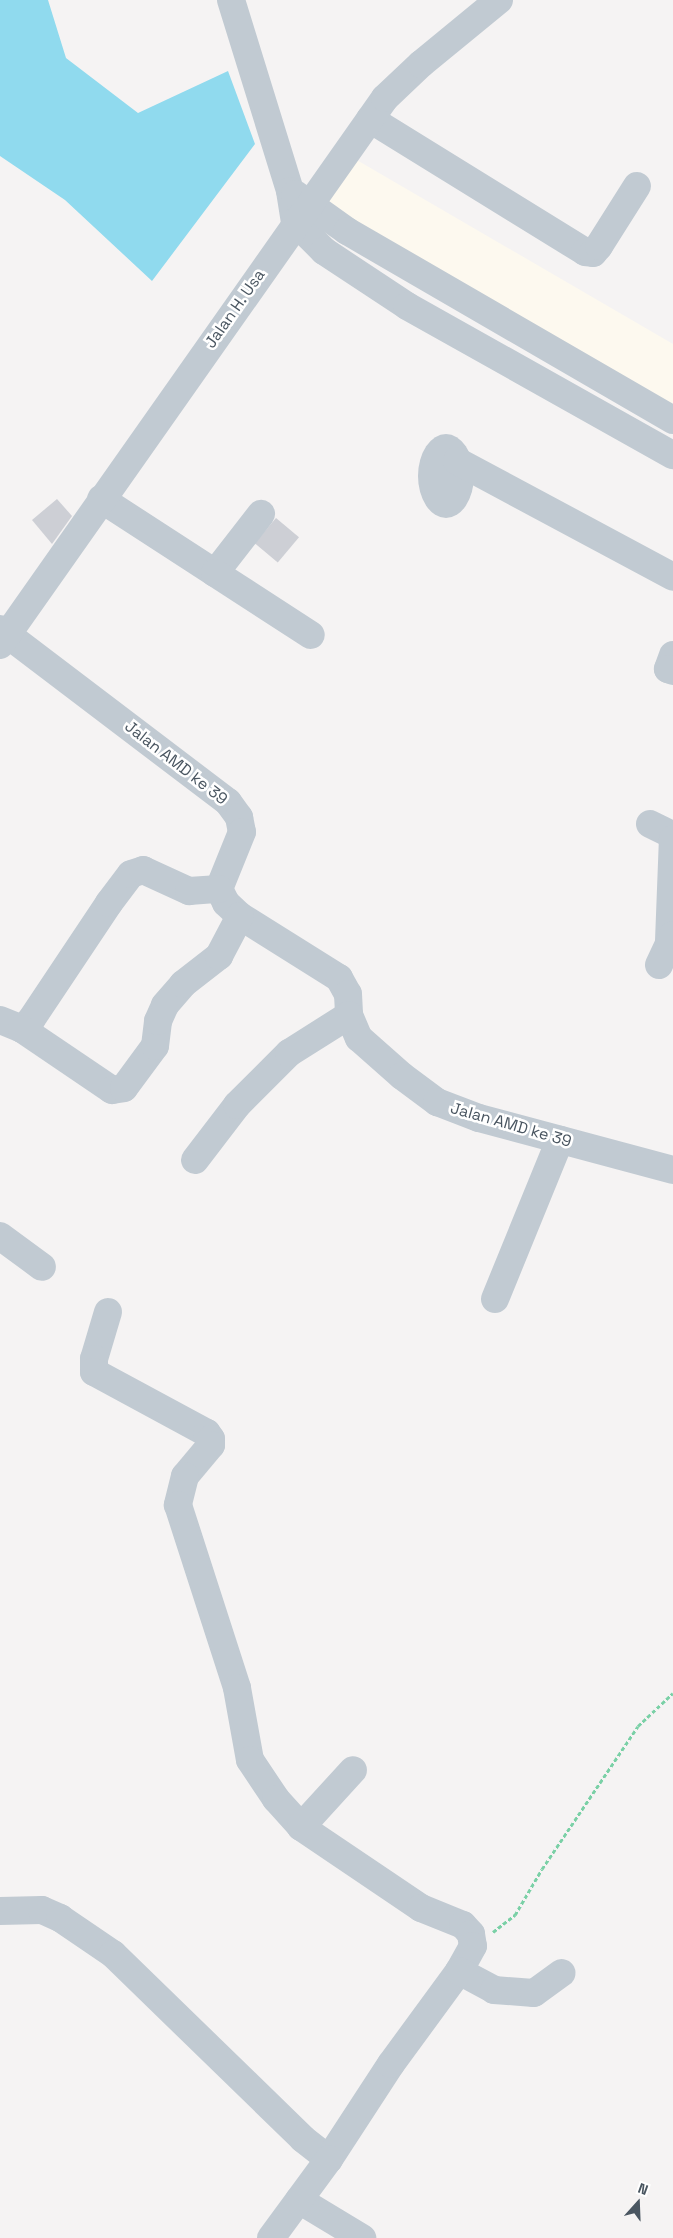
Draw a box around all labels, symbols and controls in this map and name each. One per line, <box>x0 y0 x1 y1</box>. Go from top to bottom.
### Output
street label: Jalan H. Usa <box>201 266 269 352</box>
street label: Jalan AMD ke 39 <box>121 717 231 809</box>
street label: Jalan AMD ke 39 <box>448 1099 574 1151</box>
north arrow <box>613 2178 663 2228</box>
text: N <box>636 2179 651 2199</box>

